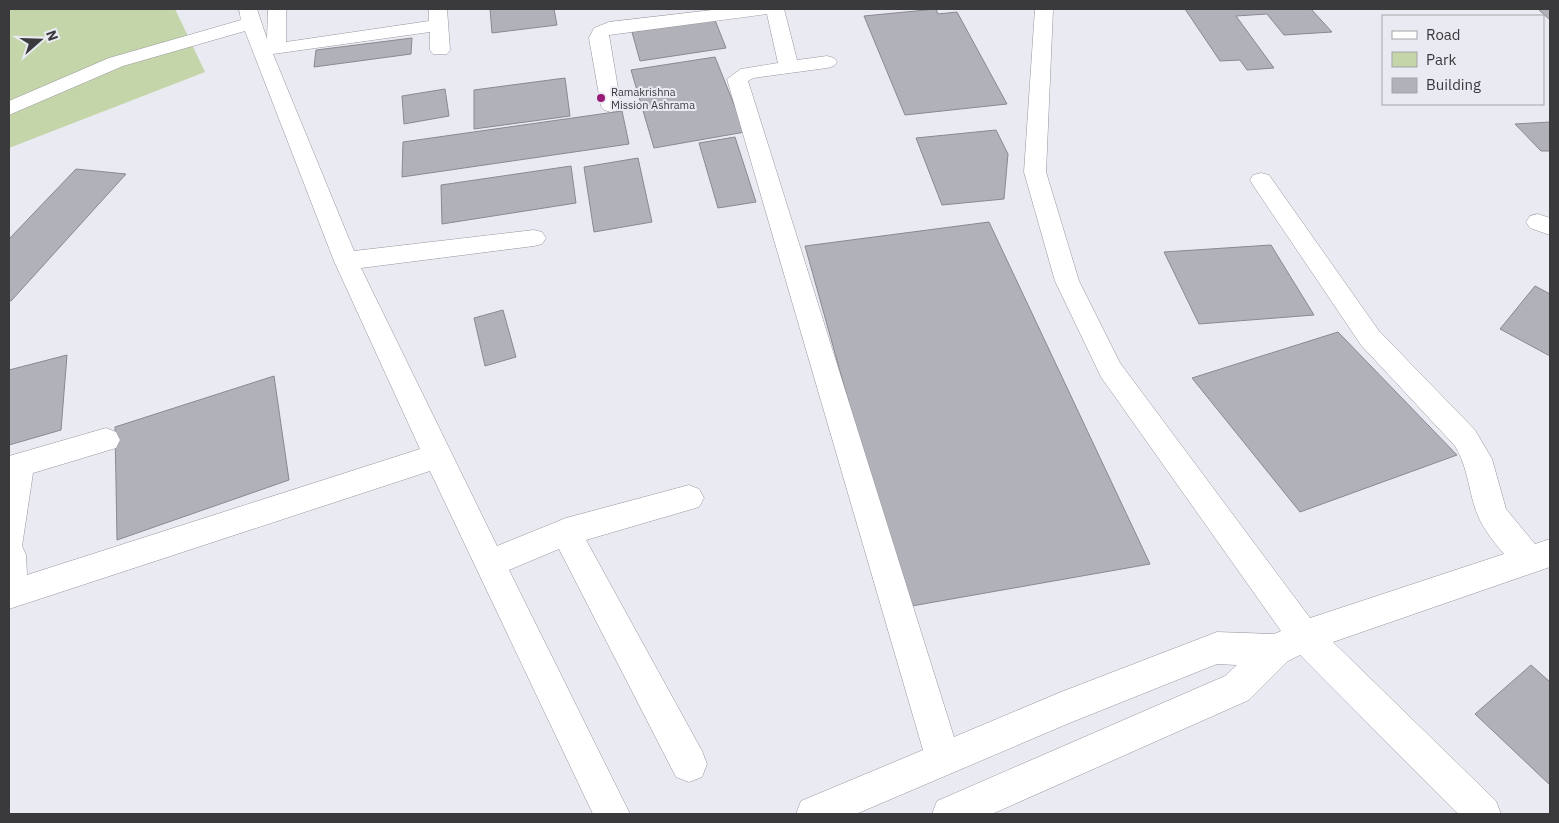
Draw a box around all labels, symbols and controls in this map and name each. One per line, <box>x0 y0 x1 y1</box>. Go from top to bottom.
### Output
north arrow <box>15 15 65 65</box>
legend <box>1382 15 1544 105</box>
text: Road <box>1426 25 1461 44</box>
text: N <box>42 28 62 43</box>
text: Park <box>1426 50 1456 69</box>
text: Building <box>1426 75 1481 94</box>
place label: Ramakrishna Mission Ashrama <box>611 85 695 112</box>
marker: Ramakrishna Mission Ashrama <box>595 92 607 104</box>

